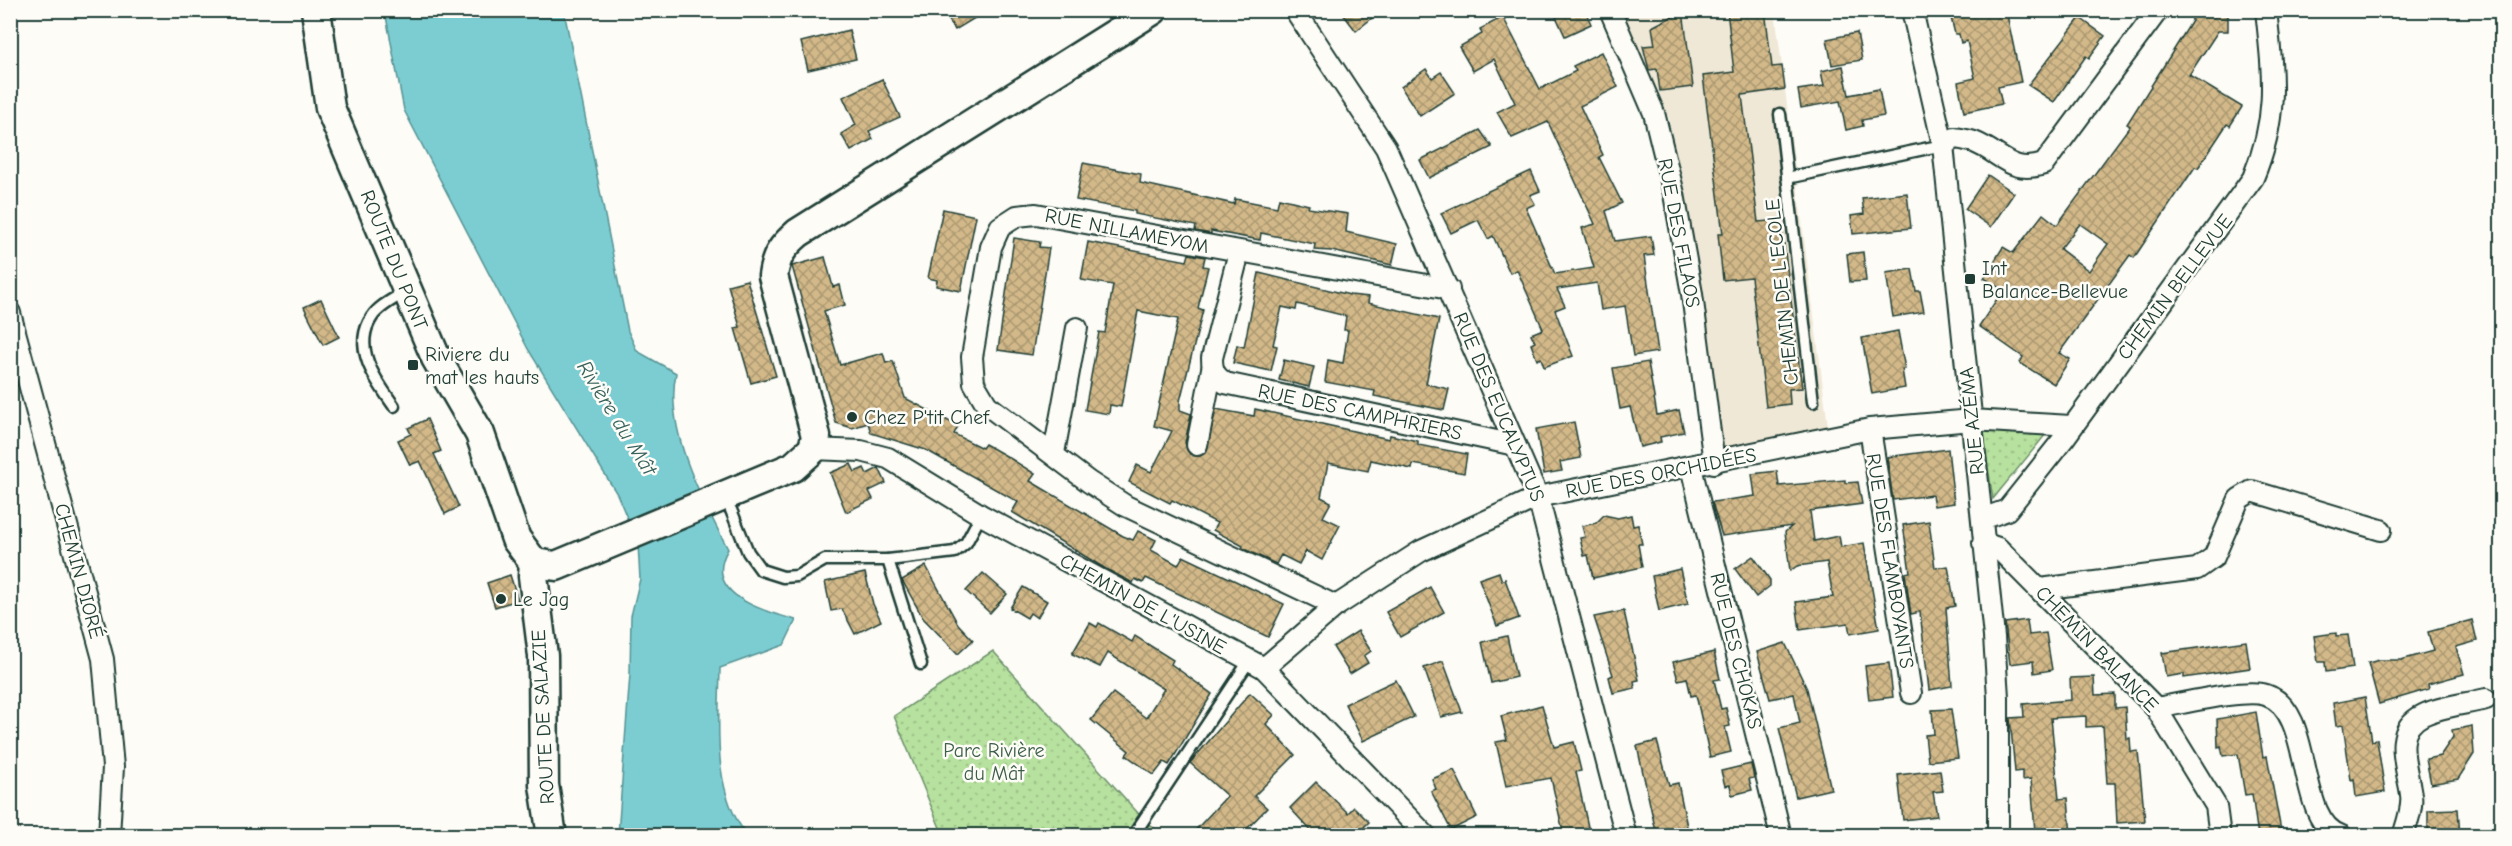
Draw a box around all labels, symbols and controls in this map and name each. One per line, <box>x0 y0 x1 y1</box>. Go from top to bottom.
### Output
street label: RUE DES FILAOS <box>1653 156 1705 310</box>
street label: ROUTE DU PONT <box>356 187 433 334</box>
street label: CHEMIN DE L'ECOLE <box>1761 198 1803 386</box>
street label: RUE NILLAMEYOM <box>1043 204 1211 258</box>
street label: CHEMIN BELLEVUE <box>2113 210 2237 364</box>
place label: Int Balance-Bellevue <box>1982 257 2128 303</box>
marker: Int Balance-Bellevue <box>1963 272 1977 286</box>
street label: RUE DES EUCALYPTUS <box>1449 309 1549 505</box>
place label: Riviere du mat les hauts <box>425 343 539 389</box>
water label: Rivière du Mât <box>572 356 663 481</box>
marker: Riviere du mat les hauts <box>406 358 420 372</box>
street label: RUE AZÉMA <box>1955 366 1989 476</box>
street label: RUE DES CAMPHRIERS <box>1256 379 1464 445</box>
place label: Chez P'tit Chef <box>864 406 990 429</box>
marker: Chez P'tit Chef <box>845 410 859 424</box>
street label: RUE DES ORCHIDÉES <box>1564 443 1758 503</box>
street label: RUE DES FLAMBOYANTS <box>1862 452 1918 670</box>
street label: CHEMIN DIORÉ <box>50 501 108 641</box>
street label: CHEMIN DE L'USINE <box>1056 549 1230 659</box>
street label: RUE DES CHOKAS <box>1705 570 1767 732</box>
street label: CHEMIN BALANCE <box>2031 581 2163 717</box>
place label: Le Jag <box>513 588 569 611</box>
marker: Le Jag <box>494 592 508 606</box>
street label: ROUTE DE SALAZIE <box>527 629 559 805</box>
park label: Parc Rivière du Mât <box>943 739 1045 785</box>

